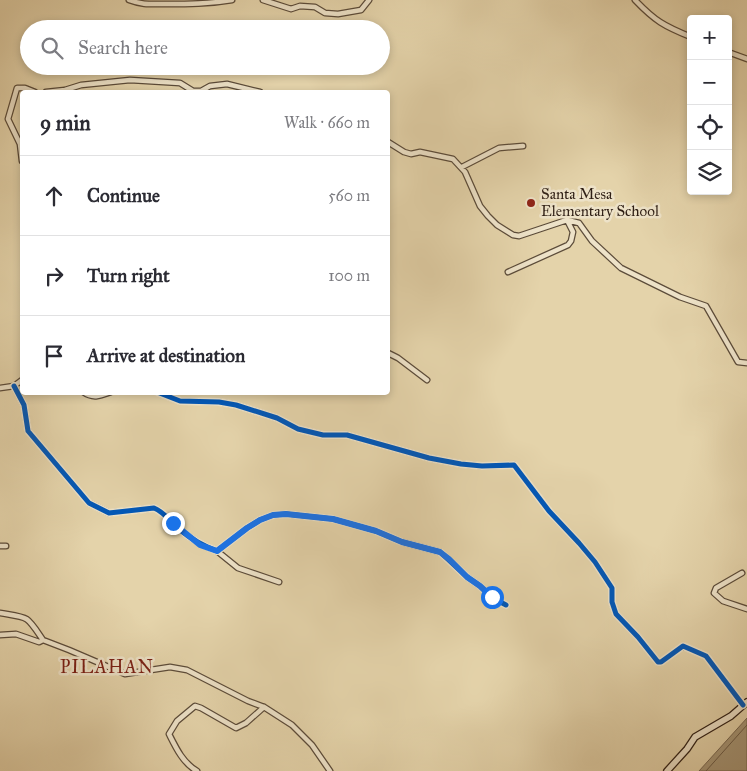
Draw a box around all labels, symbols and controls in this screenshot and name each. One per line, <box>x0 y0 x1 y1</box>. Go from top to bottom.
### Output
map controls <box>687 15 732 195</box>
button: + <box>687 15 732 60</box>
search box <box>20 20 390 75</box>
icon: search <box>38 34 66 62</box>
text: Search here <box>78 36 168 59</box>
button: − <box>687 60 732 105</box>
button: locate <box>687 105 732 150</box>
text: 9 min <box>40 110 91 136</box>
text: Walk · 660 m <box>284 113 370 132</box>
button: layers <box>687 150 732 195</box>
icon: ahead <box>40 182 68 210</box>
text: Continue <box>87 184 160 207</box>
place label: Santa Mesa Elementary School <box>541 185 660 220</box>
text: 560 m <box>328 186 370 205</box>
marker: Santa Mesa Elementary School <box>525 197 537 209</box>
icon: right <box>40 262 68 290</box>
text: Turn right <box>87 264 170 287</box>
text: 100 m <box>328 266 370 285</box>
icon: arrive <box>40 342 68 370</box>
text: Arrive at destination <box>87 344 245 367</box>
route end <box>162 512 185 535</box>
route start <box>481 586 504 609</box>
district label: PILAHAN <box>60 656 154 678</box>

